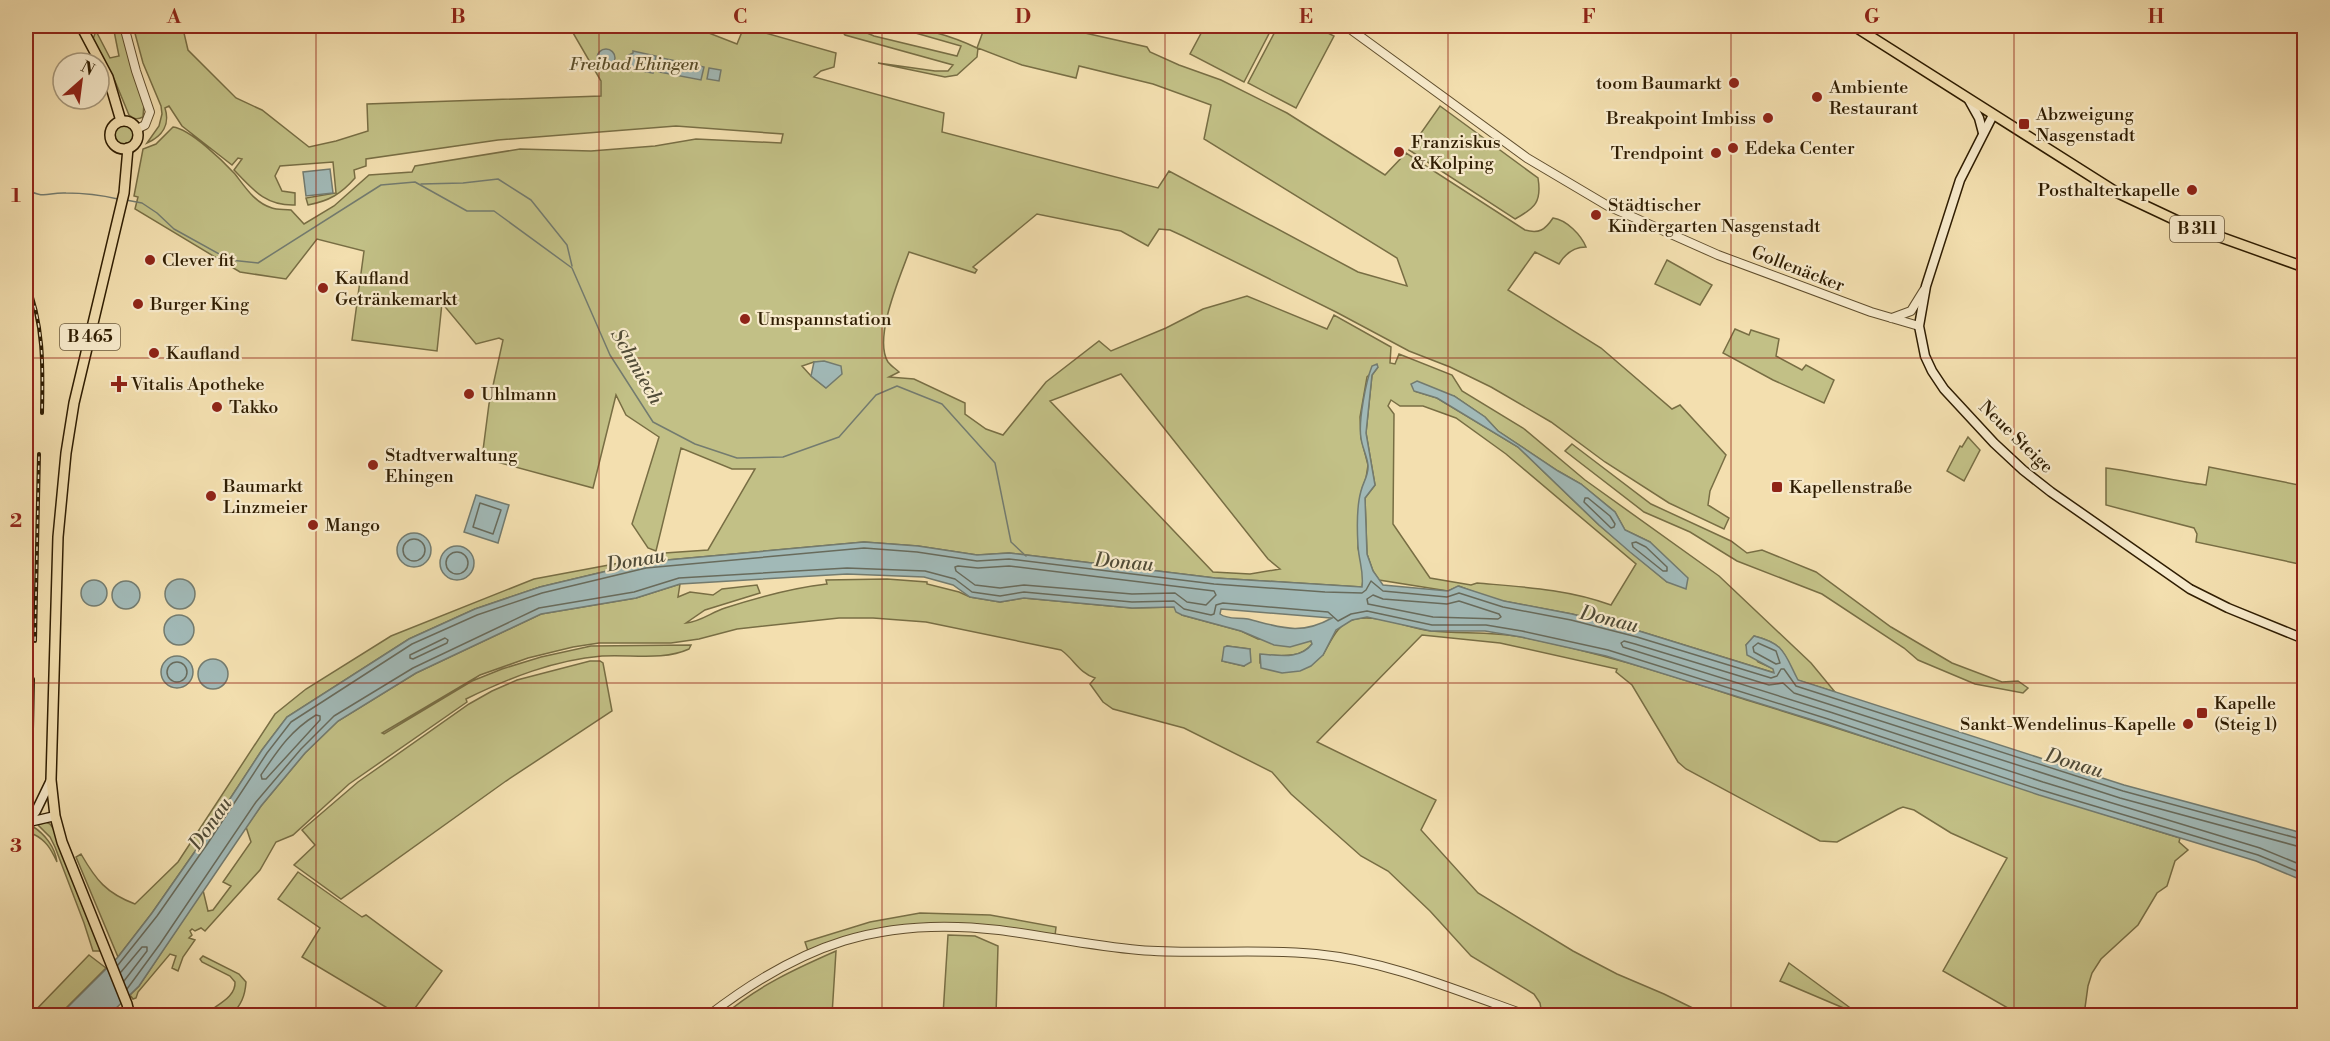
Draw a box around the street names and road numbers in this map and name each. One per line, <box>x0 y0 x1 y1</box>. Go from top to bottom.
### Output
road number: B 311 <box>2170 216 2224 242</box>
street label: Gollenäcker <box>1748 241 1848 297</box>
road number: B 465 <box>60 324 120 350</box>
street label: Neue Steige <box>1974 396 2058 478</box>

